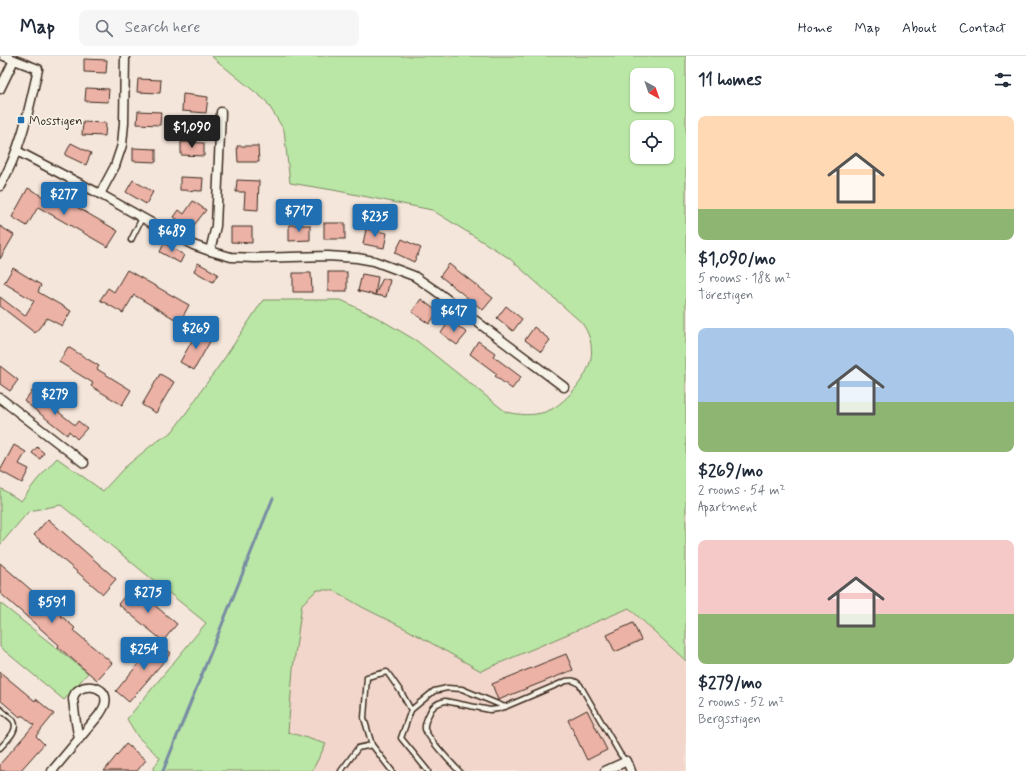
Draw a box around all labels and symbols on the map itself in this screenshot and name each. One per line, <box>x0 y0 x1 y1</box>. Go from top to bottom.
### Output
north arrow <box>630 68 674 112</box>
place label: Mosstigen <box>29 113 83 130</box>
marker: Mosstigen <box>16 115 26 125</box>
pin: $1,090 <box>159 115 225 149</box>
pin: $277 <box>40 182 88 216</box>
pin: $717 <box>275 199 323 233</box>
pin: $235 <box>351 204 399 238</box>
pin: $689 <box>148 219 196 253</box>
pin: $617 <box>430 299 478 333</box>
pin: $269 <box>172 316 220 350</box>
pin: $279 <box>31 382 79 416</box>
pin: $275 <box>124 580 172 614</box>
pin: $591 <box>28 590 76 624</box>
pin: $254 <box>120 637 168 671</box>

